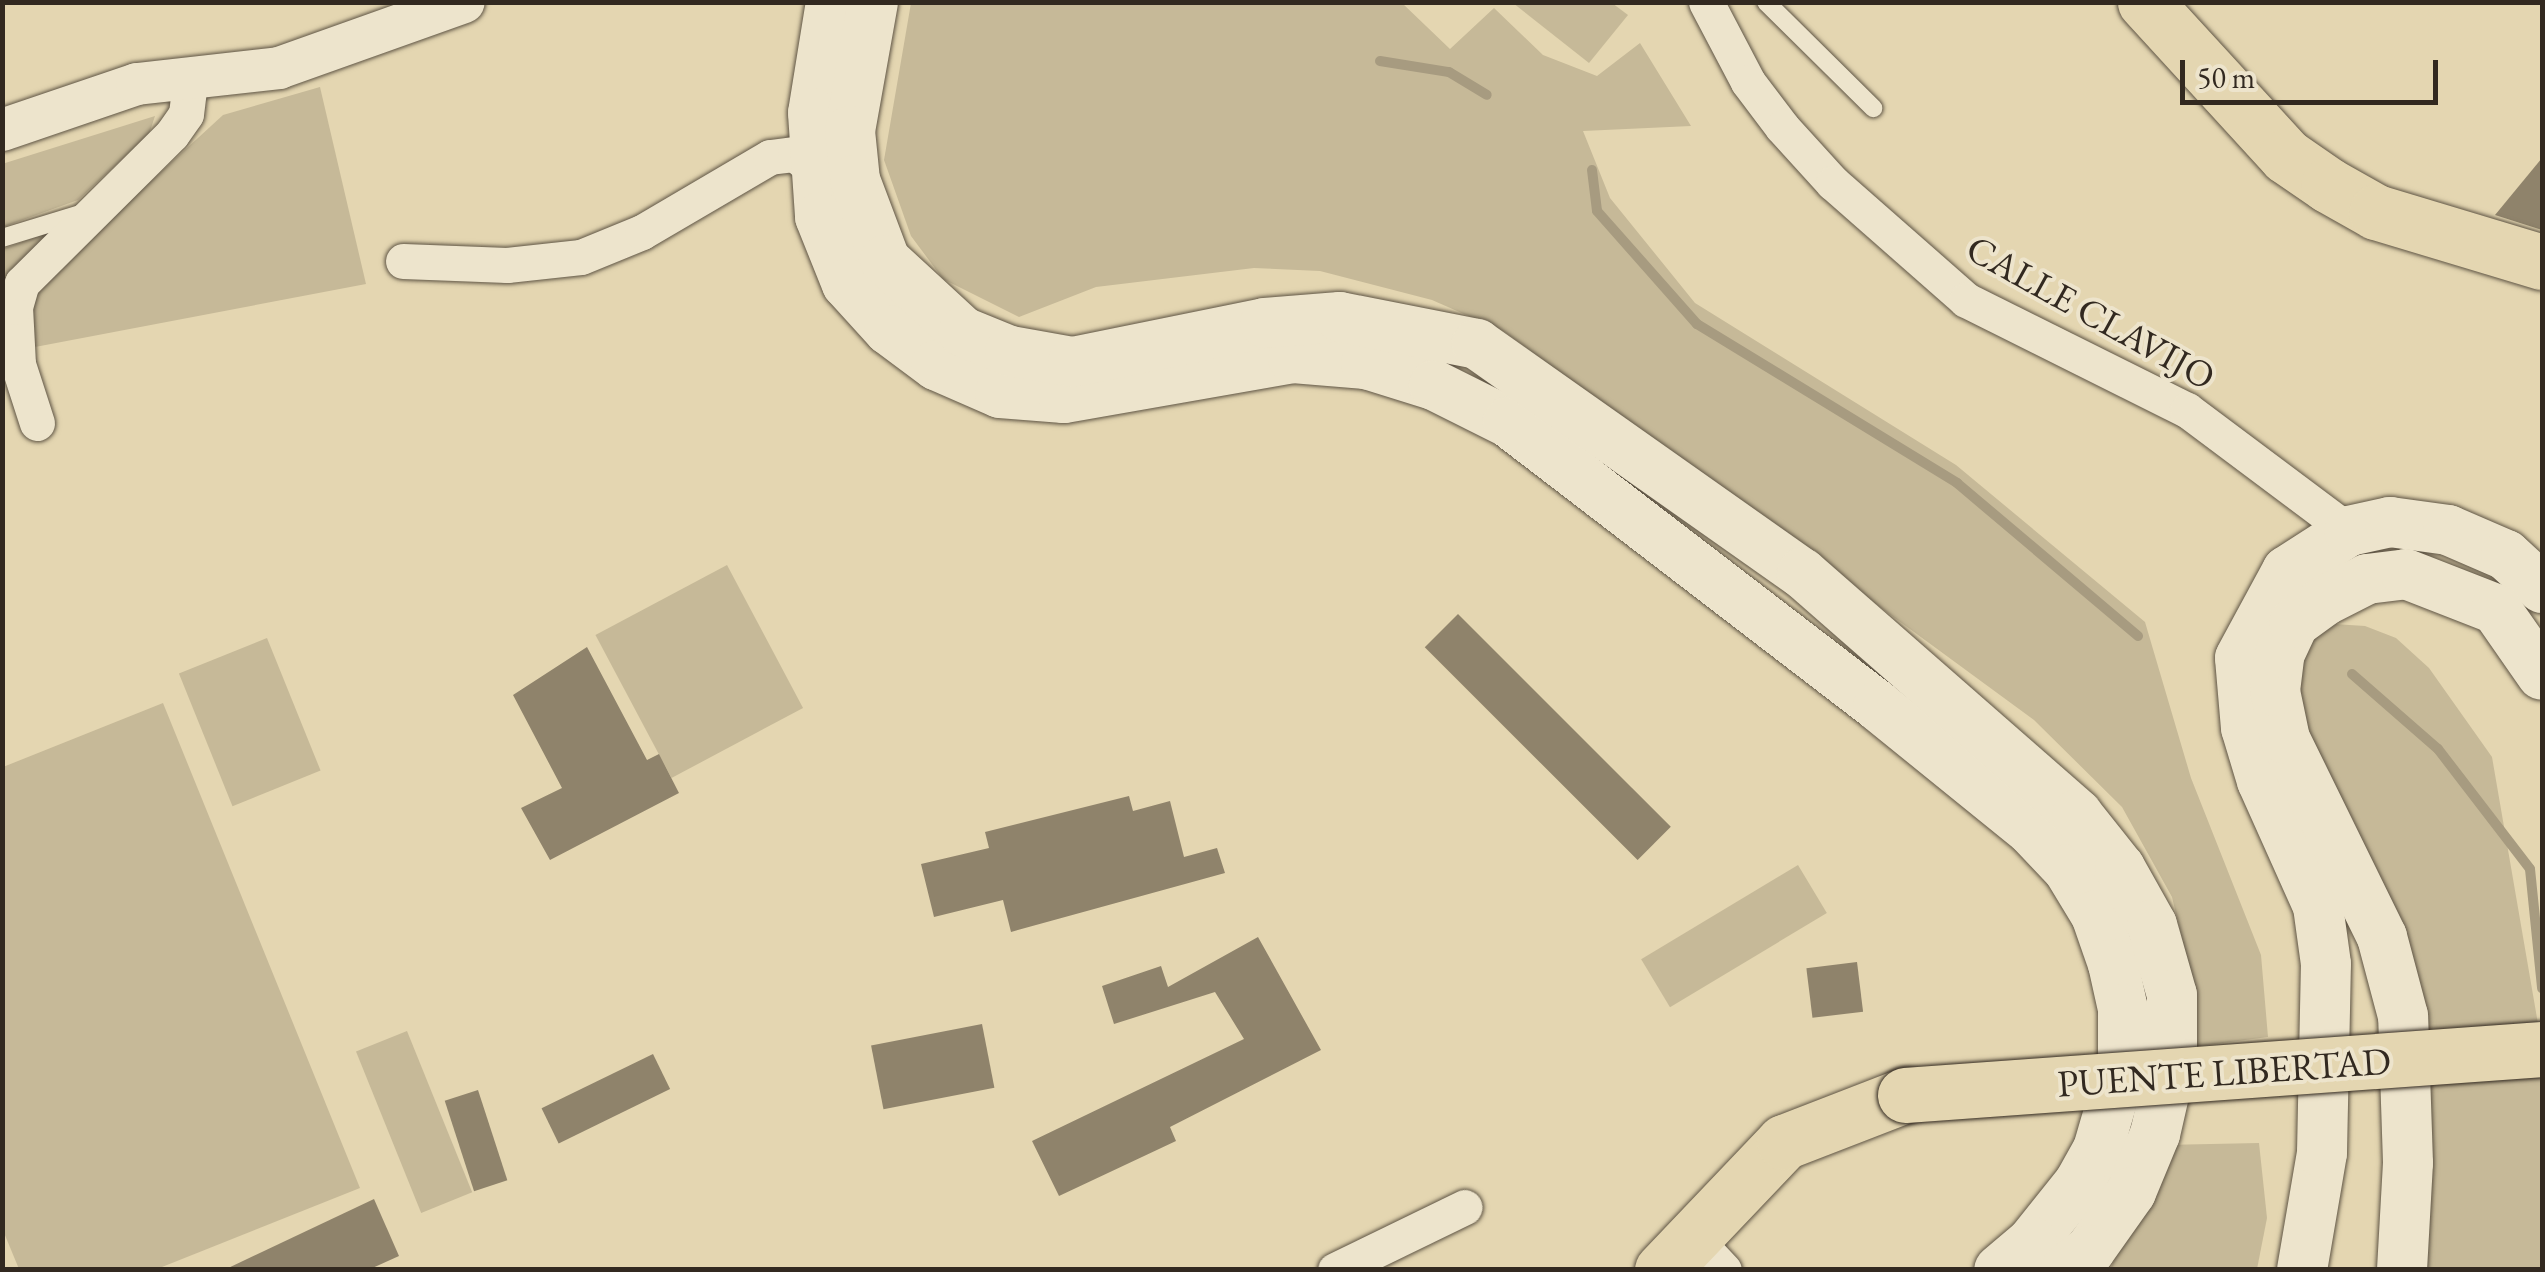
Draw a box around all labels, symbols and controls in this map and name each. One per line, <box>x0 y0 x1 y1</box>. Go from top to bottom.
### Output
scale bar <box>2185 40 2442 102</box>
text: 50 m <box>2197 58 2255 97</box>
street label: CALLE CLAVIJO <box>1959 225 2223 399</box>
street label: PUENTE LIBERTAD <box>2056 1038 2392 1106</box>

